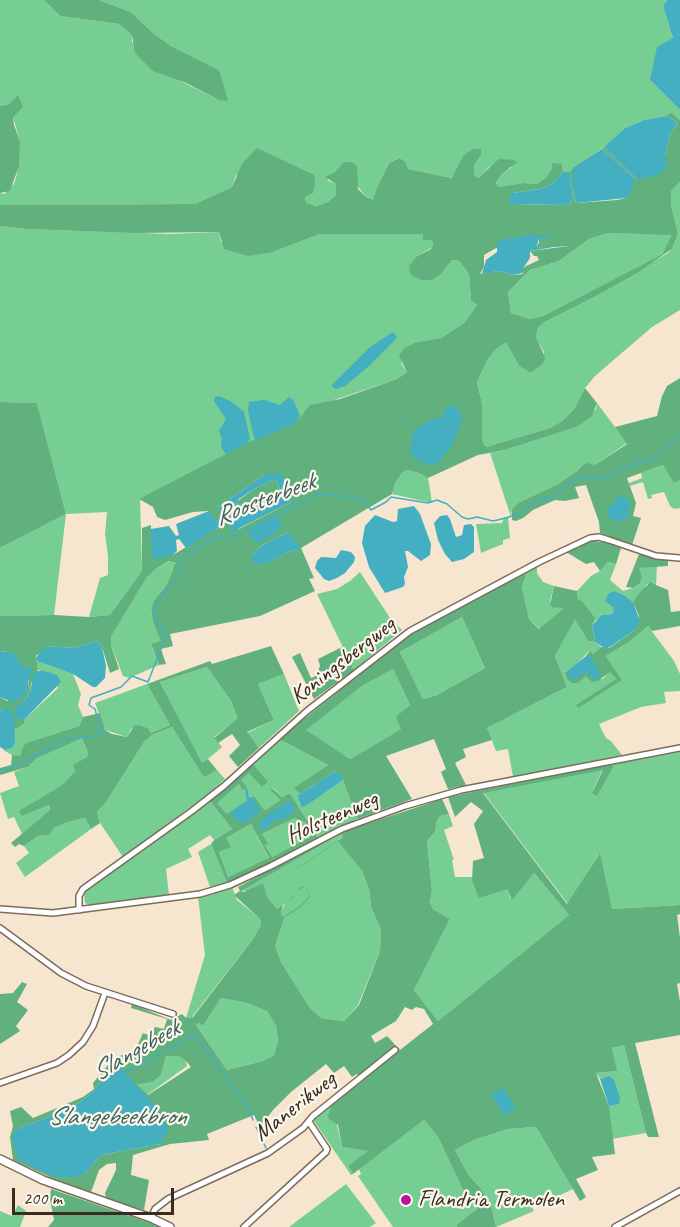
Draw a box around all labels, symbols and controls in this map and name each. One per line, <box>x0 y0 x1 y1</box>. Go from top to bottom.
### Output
water label: Roosterbeek <box>210 467 320 533</box>
street label: Koningsbergweg <box>284 611 402 711</box>
street label: Holsteenweg <box>282 785 382 851</box>
water label: Slangebeek <box>87 1013 185 1089</box>
street label: Manerikweg <box>248 1066 342 1148</box>
water label: Slangebeekbron <box>48 1101 186 1133</box>
scale bar <box>15 1176 177 1214</box>
place label: Flandria Termolen <box>418 1186 564 1214</box>
text: 200 m <box>23 1187 62 1209</box>
marker: Flandria Termolen <box>399 1193 413 1207</box>

